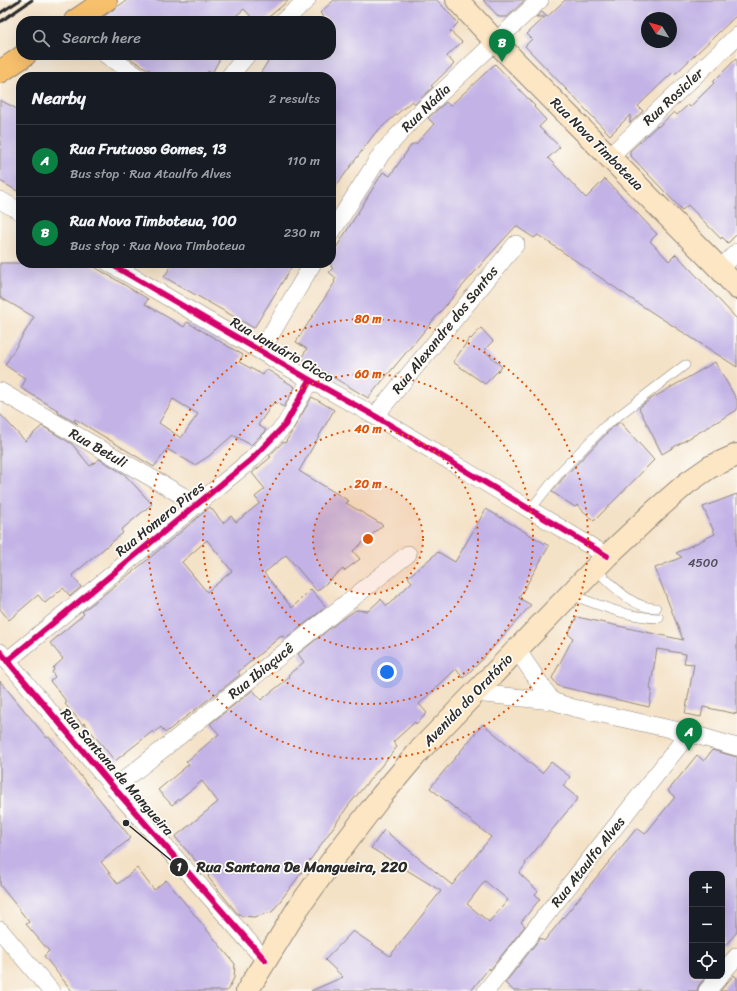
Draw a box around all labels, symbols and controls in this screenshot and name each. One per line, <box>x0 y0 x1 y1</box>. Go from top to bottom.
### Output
north arrow <box>641 12 677 48</box>
search box <box>16 16 336 60</box>
text: Search here <box>62 25 141 51</box>
icon: search <box>30 27 52 49</box>
pin: B <box>489 29 515 62</box>
street label: Rua Rosicler <box>637 61 710 132</box>
street label: Rua Nádia <box>395 78 457 138</box>
text: Nearby <box>32 83 86 113</box>
text: 2 results <box>269 87 320 110</box>
street label: Rua Nova Timboteua <box>544 91 650 197</box>
text: Rua Frutuoso Gomes, 13 <box>70 136 226 162</box>
text: A <box>41 149 49 172</box>
text: 110 m <box>287 149 320 172</box>
text: Bus stop · Rua Ataulfo Alves <box>70 162 231 185</box>
text: Rua Nova Timboteua, 100 <box>70 208 237 234</box>
text: B <box>41 221 49 244</box>
text: 230 m <box>284 221 320 244</box>
text: Bus stop · Rua Nova Timboteua <box>70 234 245 257</box>
street label: Rua Alexandre dos Santos <box>385 260 505 400</box>
text: 80 m <box>353 308 382 330</box>
street label: Rua Januário Cicco <box>225 310 339 390</box>
text: 60 m <box>354 363 382 385</box>
text: 40 m <box>353 418 382 440</box>
street label: Rua Betuli <box>64 421 133 475</box>
text: 20 m <box>354 473 382 495</box>
street label: Rua Homero Pires <box>110 474 211 563</box>
centre of rings <box>361 532 375 546</box>
house number: 4500 <box>688 552 718 574</box>
street label: Rua Ibiaçucê <box>222 636 300 706</box>
street label: Avenida do Oratório <box>416 648 519 753</box>
your location <box>377 662 397 682</box>
street label: Rua Santana de Mangueira <box>54 702 181 843</box>
pin: A <box>676 718 702 751</box>
street label: Rua Ataulfo Alves <box>544 811 632 913</box>
callout: Rua Santana De Mangueira, 220 <box>169 853 416 880</box>
text: Rua Santana De Mangueira, 220 <box>195 854 408 880</box>
text: 1 <box>176 856 182 878</box>
map controls <box>689 871 725 979</box>
button: + <box>689 871 725 907</box>
button: − <box>689 907 725 943</box>
button: locate <box>689 943 725 979</box>

